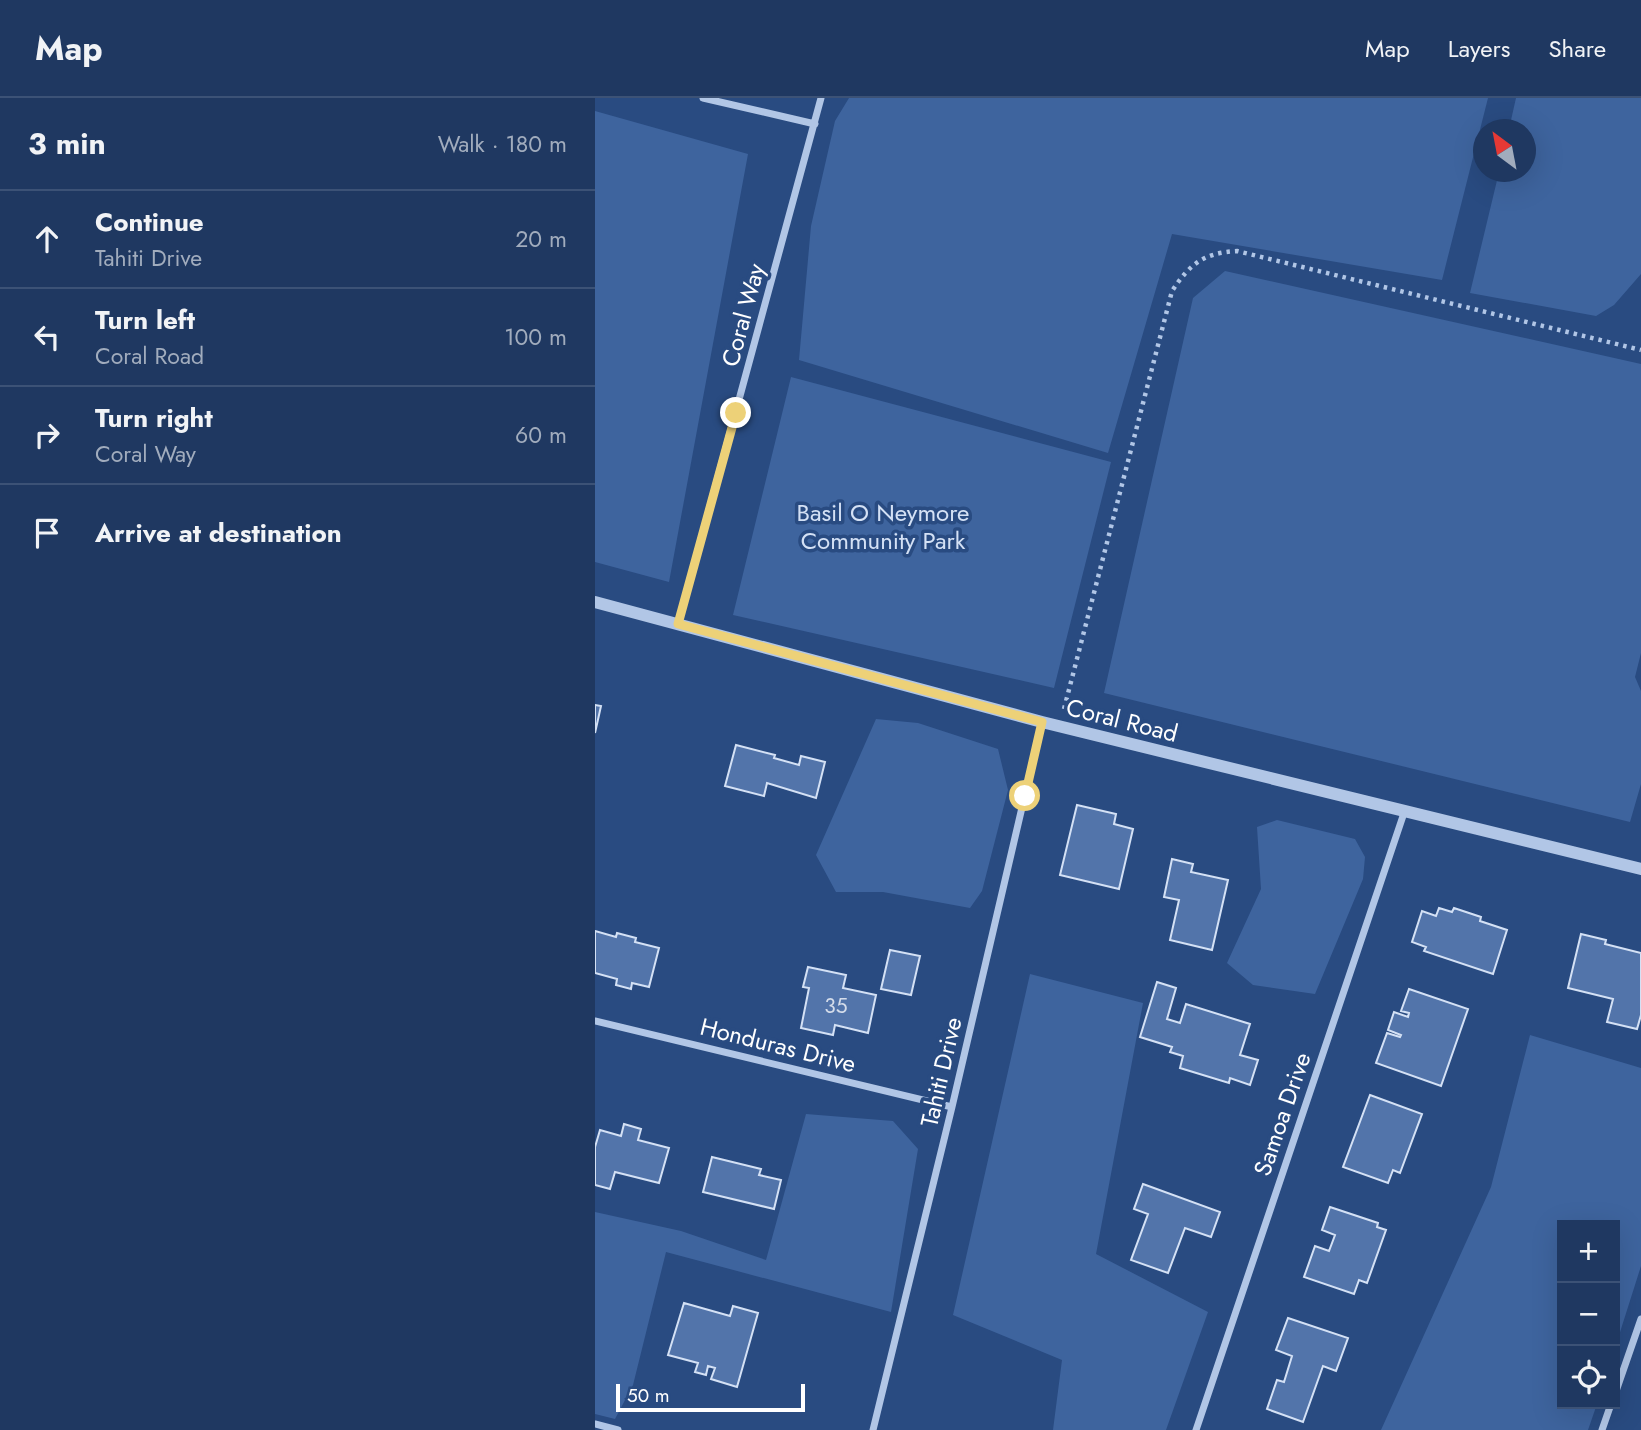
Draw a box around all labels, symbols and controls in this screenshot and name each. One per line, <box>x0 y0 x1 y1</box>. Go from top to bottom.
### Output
text: Map <box>35 25 103 72</box>
text: Map <box>1365 31 1410 66</box>
text: Layers <box>1448 31 1510 66</box>
text: Share <box>1548 31 1606 66</box>
north arrow <box>1473 119 1536 182</box>
text: 3 min <box>28 122 106 165</box>
text: Walk · 180 m <box>438 127 567 161</box>
text: Continue <box>95 203 204 241</box>
icon: ahead <box>28 220 66 258</box>
text: 20 m <box>515 222 567 256</box>
text: Tahiti Drive <box>95 241 202 275</box>
street label: Coral Way <box>712 259 774 370</box>
text: Turn left <box>95 301 195 339</box>
icon: left <box>28 318 66 356</box>
text: 100 m <box>504 320 567 354</box>
text: Coral Road <box>95 339 204 373</box>
route end <box>720 397 751 428</box>
text: Turn right <box>95 399 213 437</box>
icon: right <box>28 416 66 454</box>
text: 60 m <box>515 418 567 452</box>
text: Coral Way <box>95 437 196 471</box>
park label: Basil O Neymore Community Park <box>797 495 969 558</box>
icon: arrive <box>28 514 66 552</box>
text: Arrive at destination <box>95 514 342 552</box>
street label: Coral Road <box>1063 689 1181 751</box>
route start <box>1009 780 1040 811</box>
house number: 35 <box>824 991 848 1021</box>
street label: Honduras Drive <box>697 1009 859 1081</box>
street label: Tahiti Drive <box>911 1014 971 1130</box>
street label: Samoa Drive <box>1245 1047 1319 1181</box>
map controls <box>1557 1220 1620 1409</box>
button: + <box>1557 1220 1620 1283</box>
button: − <box>1557 1283 1620 1346</box>
button: locate <box>1557 1346 1620 1409</box>
scale bar <box>616 1381 805 1413</box>
text: 50 m <box>627 1382 670 1409</box>

